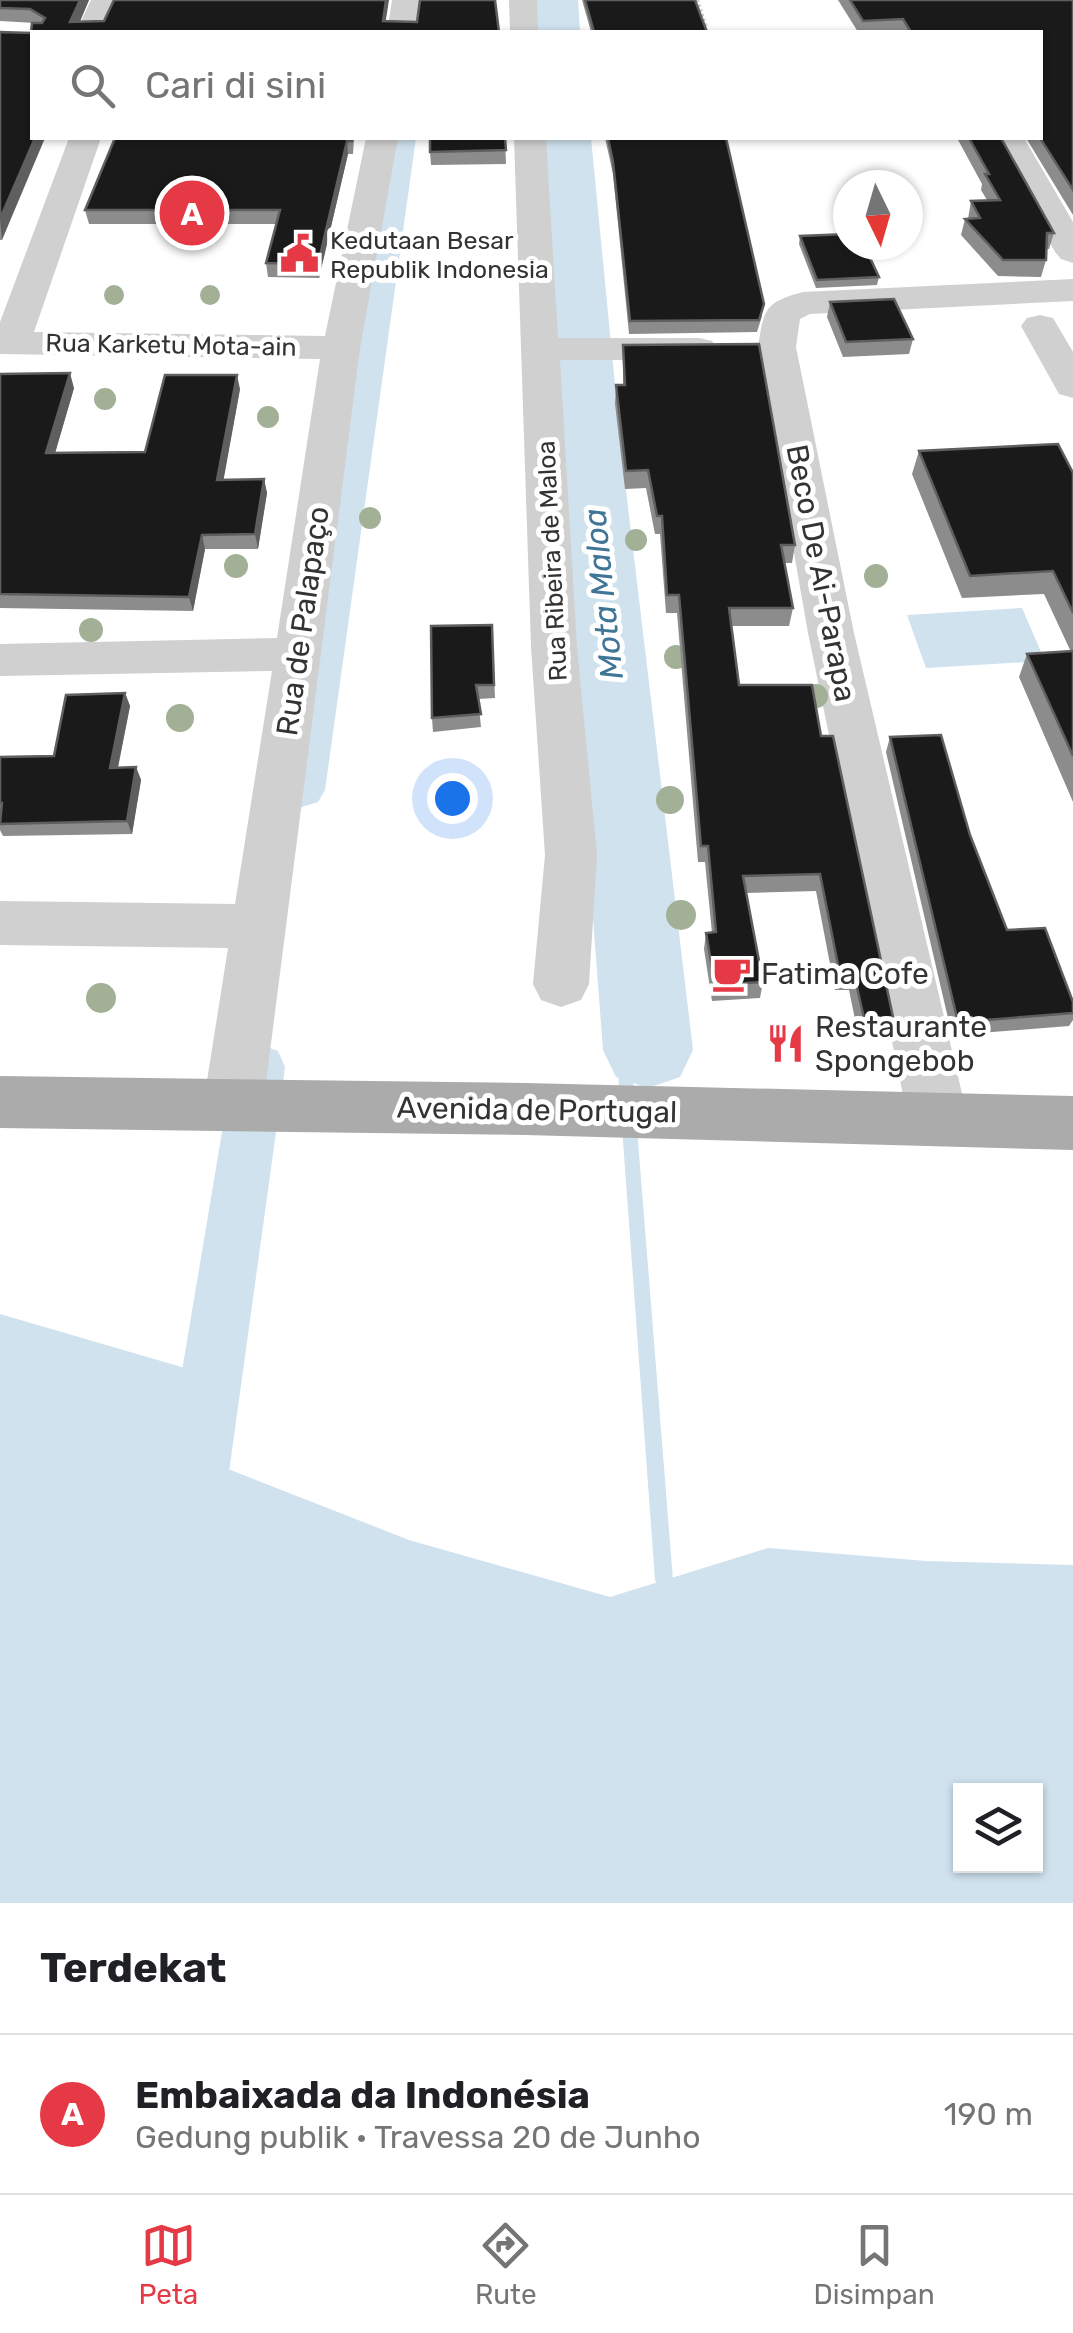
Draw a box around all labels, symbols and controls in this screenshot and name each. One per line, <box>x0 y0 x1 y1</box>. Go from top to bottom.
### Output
search box <box>30 30 1043 140</box>
icon: search <box>65 58 120 113</box>
text: Cari di sini <box>145 62 326 108</box>
north arrow <box>833 170 923 260</box>
pin: A <box>160 176 224 250</box>
place label: Kedutaan Besar Republik Indonesia <box>330 226 549 284</box>
public building icon: Kedutaan Besar Republik Indonesia <box>279 233 321 275</box>
street label: Rua Karketu Mota-ain <box>45 328 297 362</box>
street label: Rua Ribeira de Maloa <box>531 440 573 682</box>
street label: Beco De Ai-Parapa <box>778 441 864 705</box>
street label: Rua de Palapaço <box>269 504 337 738</box>
water label: Mota Maloa <box>575 507 631 681</box>
your location <box>427 773 478 824</box>
cafe icon: Fatima Cofe <box>710 953 752 995</box>
place label: Fatima Cofe <box>761 956 929 992</box>
place label: Restaurante Spongebob <box>815 1009 987 1079</box>
restaurant icon: Restaurante Spongebob <box>764 1023 806 1065</box>
street label: Avenida de Portugal <box>396 1090 678 1130</box>
map controls <box>953 1783 1043 1873</box>
button: layers <box>953 1783 1043 1873</box>
text: Terdekat <box>40 1943 226 1993</box>
text: Embaixada da Indonésia <box>135 2072 590 2118</box>
text: A <box>61 2095 84 2133</box>
text: 190 m <box>944 2095 1033 2133</box>
text: Gedung publik · Travessa 20 de Junho <box>135 2118 701 2156</box>
tab: Peta <box>138 2218 198 2311</box>
tab: Rute <box>475 2218 537 2311</box>
tab: Disimpan <box>813 2218 935 2311</box>

